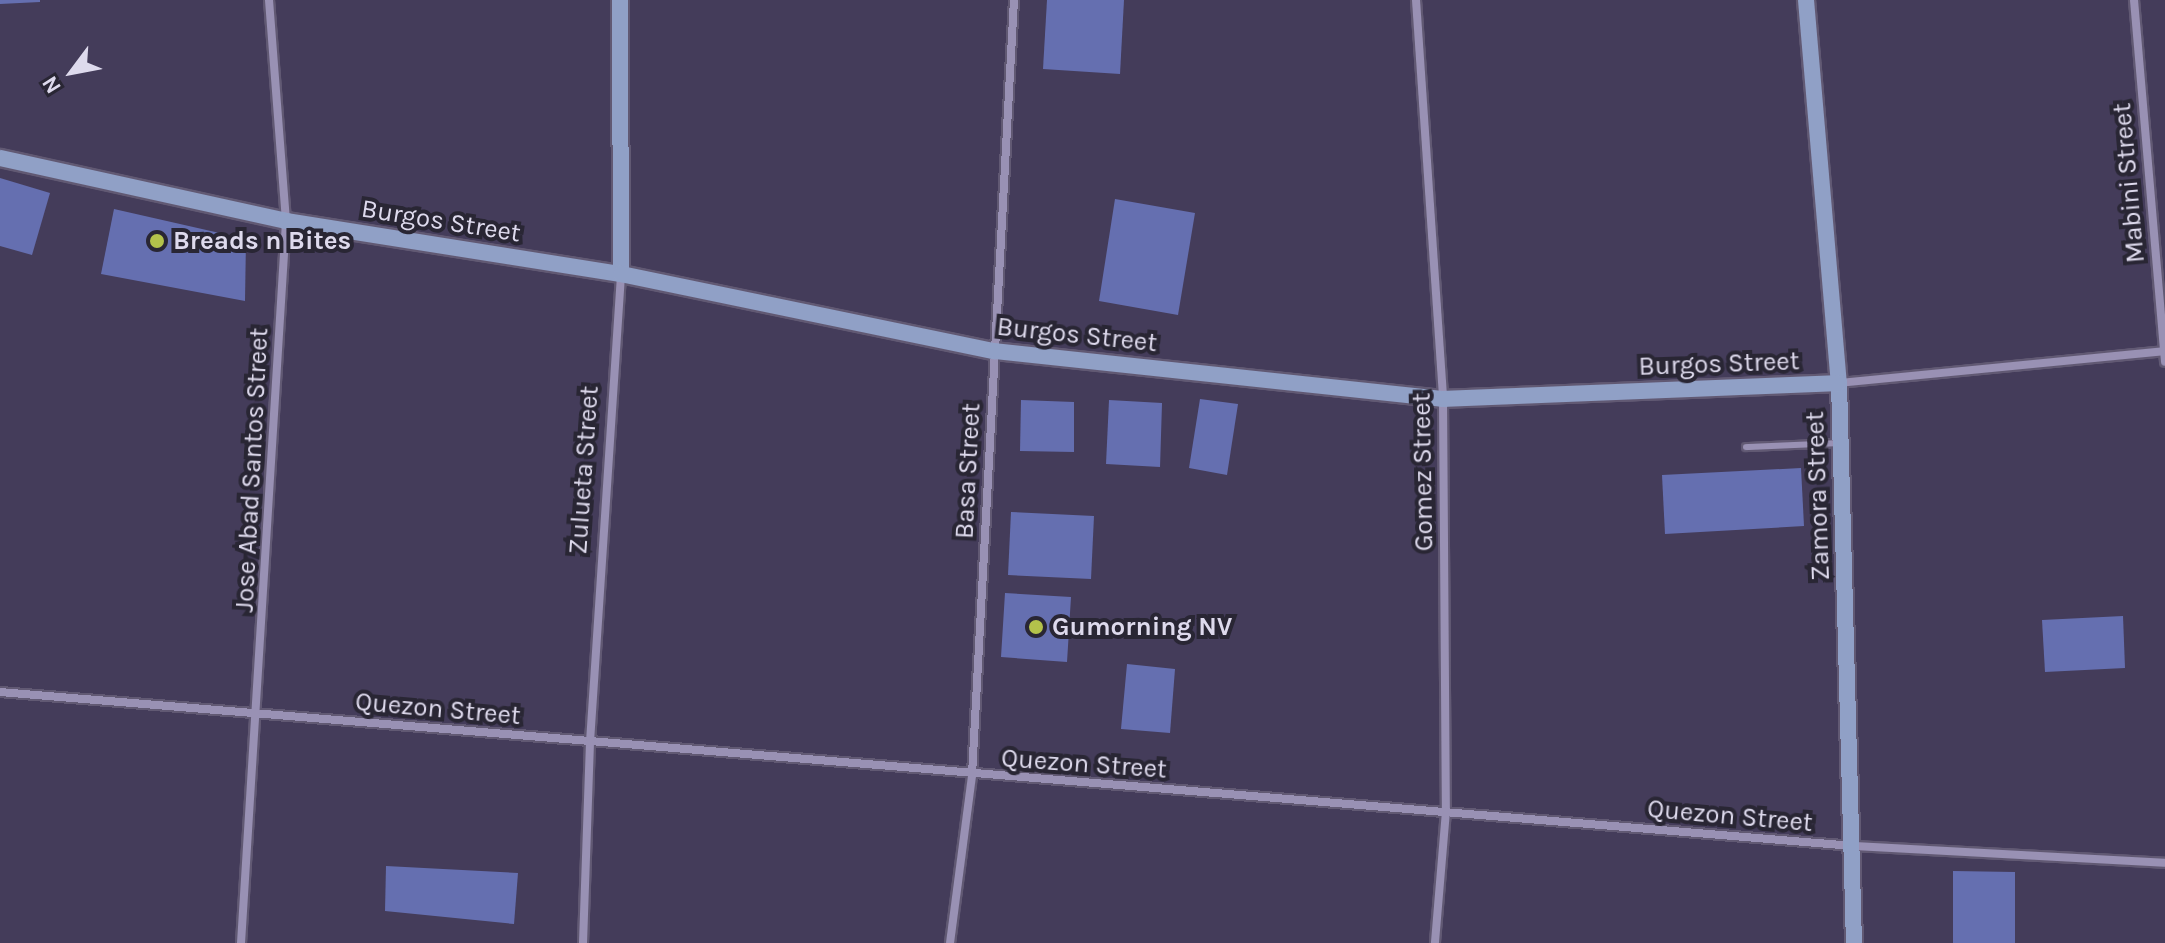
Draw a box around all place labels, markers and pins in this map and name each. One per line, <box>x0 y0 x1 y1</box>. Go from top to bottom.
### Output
place label: Breads n Bites <box>173 225 351 257</box>
marker: Breads n Bites <box>148 232 166 250</box>
place label: Gumorning NV <box>1052 611 1232 643</box>
marker: Gumorning NV <box>1027 618 1045 636</box>

